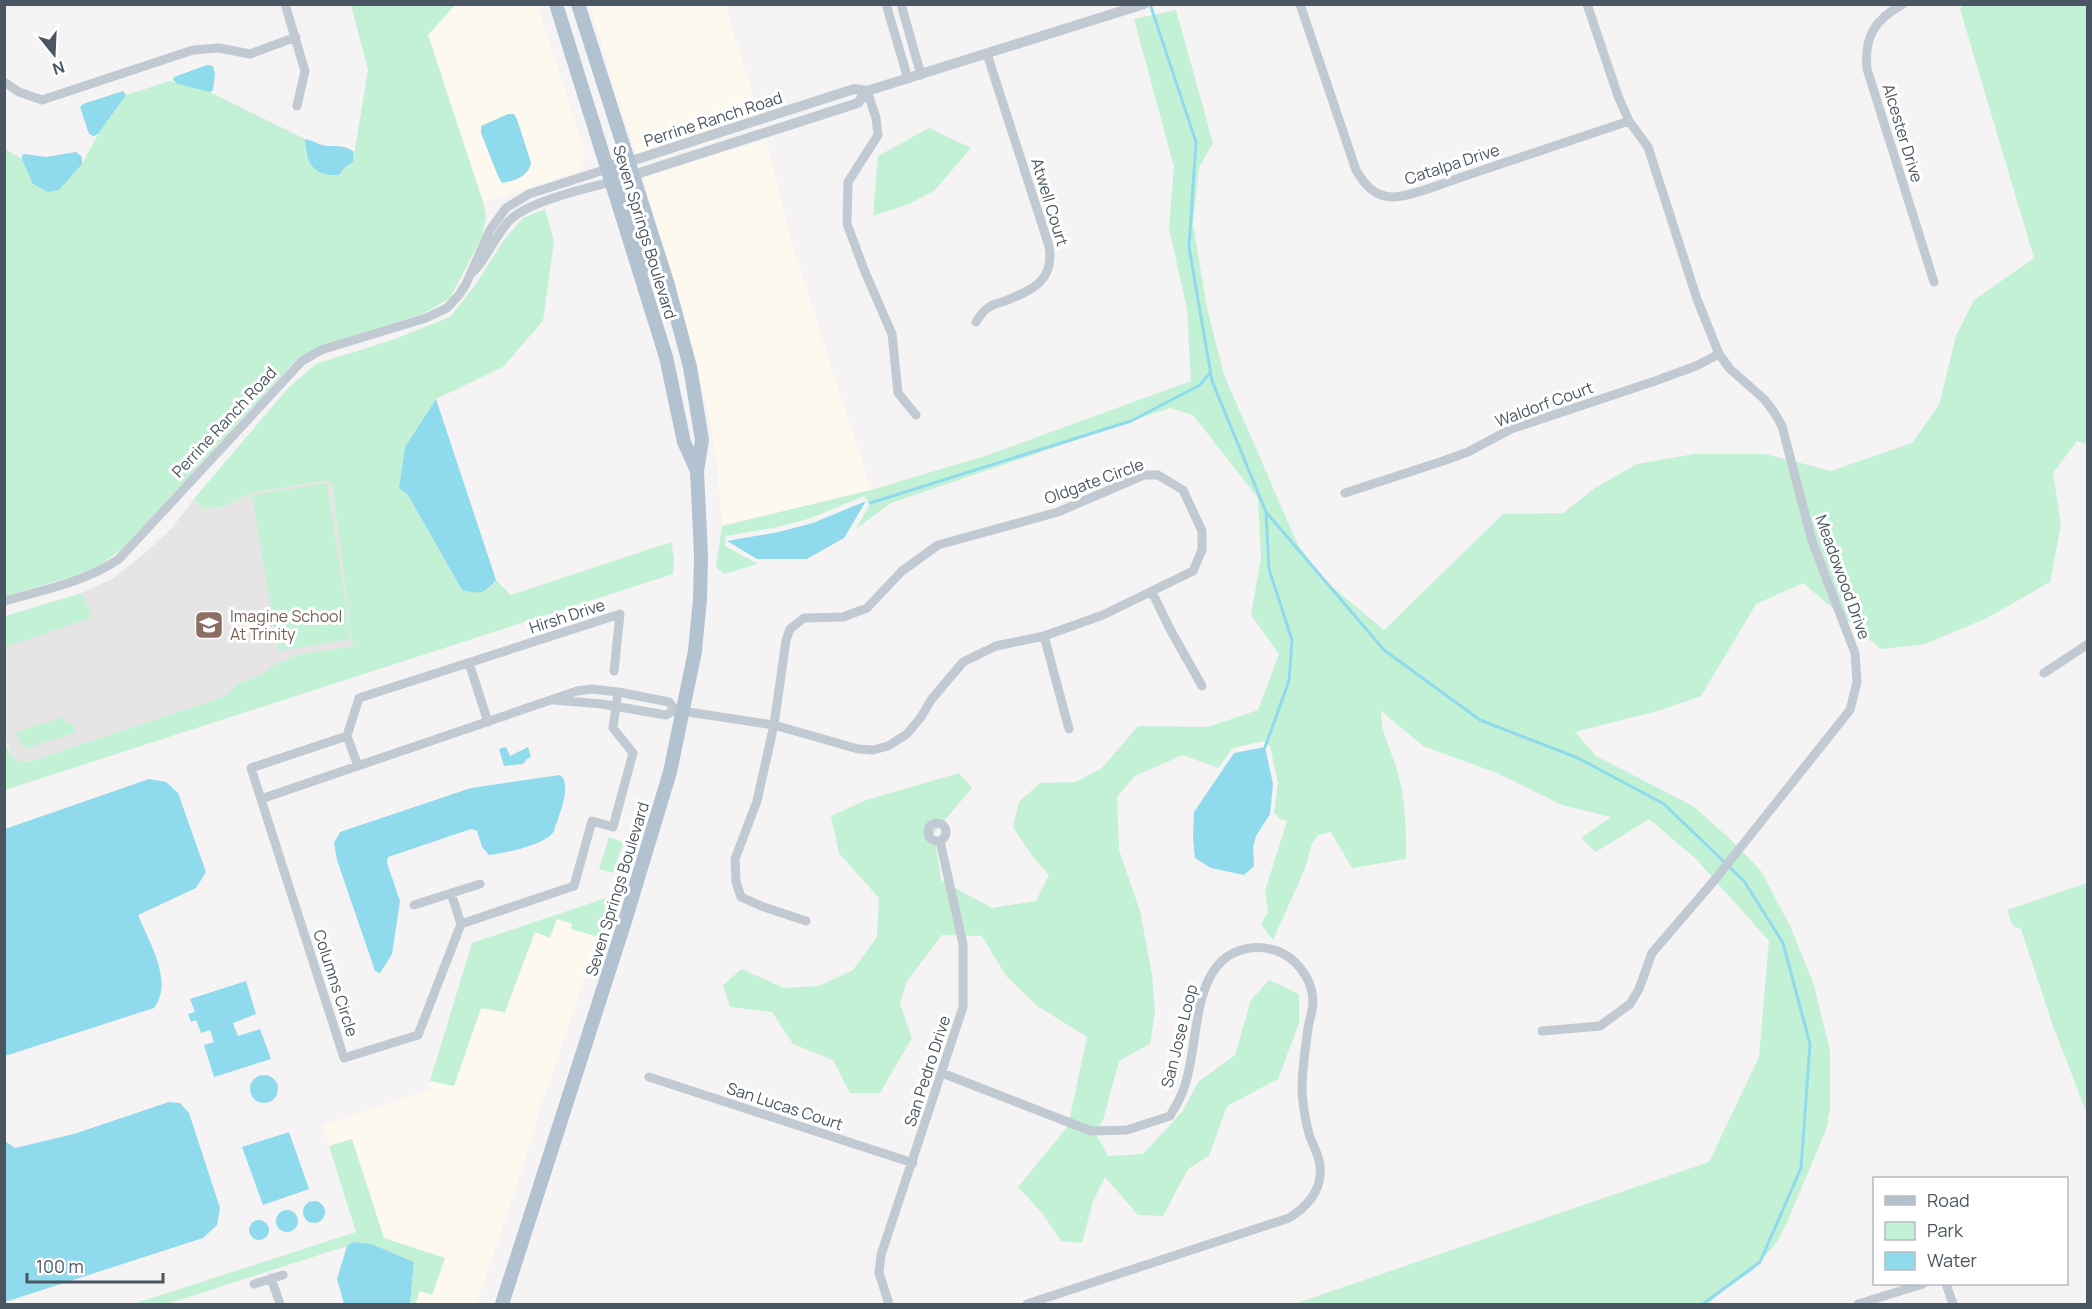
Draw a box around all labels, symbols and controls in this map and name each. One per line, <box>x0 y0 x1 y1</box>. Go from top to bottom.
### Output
north arrow <box>24 24 84 84</box>
text: N <box>50 56 68 81</box>
street label: Alcester Drive <box>1878 81 1928 185</box>
street label: Perrine Ranch Road <box>641 86 785 152</box>
street label: Catalpa Drive <box>1402 138 1502 190</box>
street label: Seven Springs Boulevard <box>608 142 682 322</box>
street label: Atwell Court <box>1026 155 1074 249</box>
street label: Perrine Ranch Road <box>167 362 281 482</box>
street label: Waldorf Court <box>1492 376 1596 432</box>
street label: Oldgate Circle <box>1041 453 1147 509</box>
street label: Meadowood Drive <box>1810 512 1876 642</box>
street label: Hirsh Drive <box>526 593 608 639</box>
place label: Imagine School At Trinity <box>230 605 342 645</box>
school or university icon: Imagine School At Trinity <box>193 609 225 641</box>
street label: Seven Springs Boulevard <box>580 799 654 979</box>
street label: Columns Circle <box>308 927 364 1039</box>
street label: San Jose Loop <box>1156 982 1202 1090</box>
street label: San Pedro Drive <box>899 1013 955 1129</box>
street label: San Lucas Court <box>724 1077 846 1135</box>
legend <box>1873 1177 2068 1285</box>
text: Road <box>1927 1188 1970 1212</box>
text: Park <box>1927 1218 1964 1242</box>
scale bar <box>27 1246 164 1284</box>
text: Water <box>1927 1248 1977 1272</box>
text: 100 m <box>36 1254 84 1278</box>

